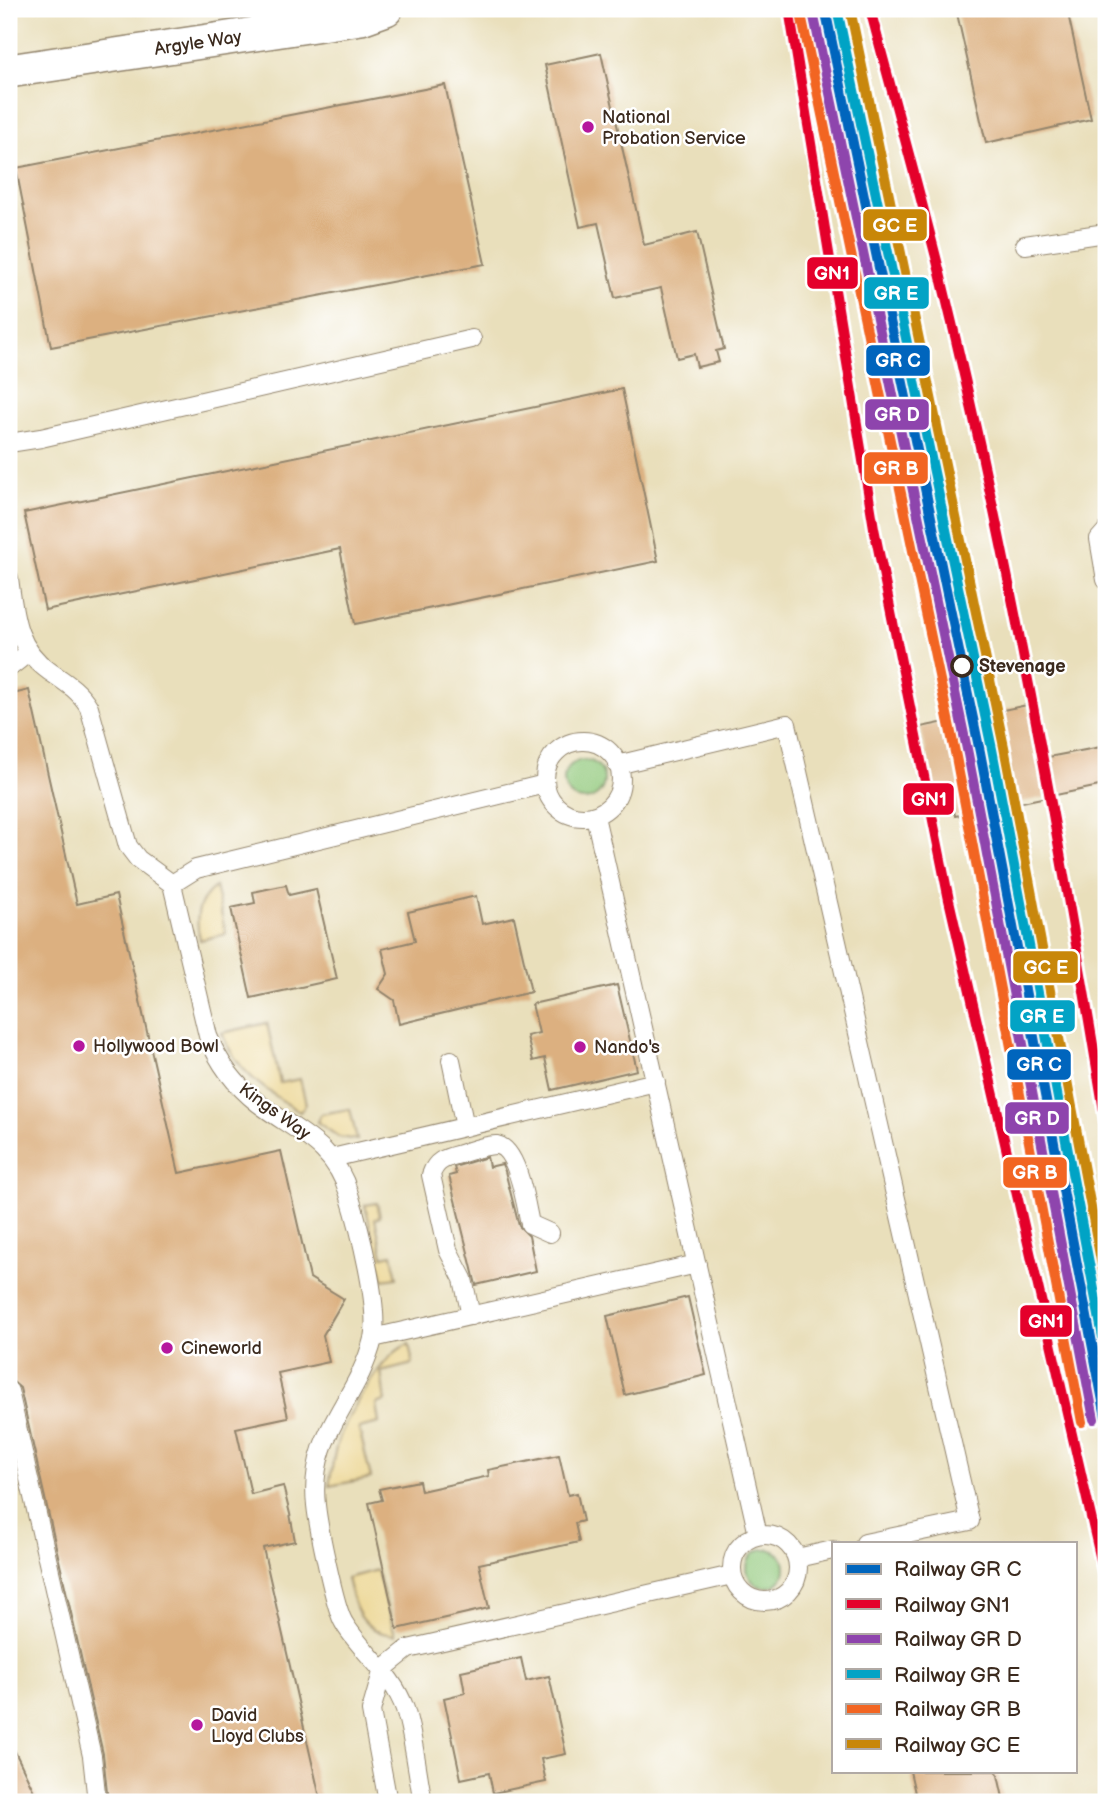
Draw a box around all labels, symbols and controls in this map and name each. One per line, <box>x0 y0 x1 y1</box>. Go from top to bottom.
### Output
street label: Argyle Way <box>153 26 244 60</box>
place label: National Probation Service <box>602 107 746 149</box>
marker: National Probation Service <box>580 119 596 135</box>
line badge: GC E <box>862 208 928 242</box>
text: GC E <box>873 215 917 238</box>
line badge: GN1 <box>806 256 859 290</box>
text: GN1 <box>814 263 850 286</box>
line badge: GR E <box>863 276 930 310</box>
text: GR E <box>874 283 918 306</box>
line badge: GR C <box>865 344 931 377</box>
text: GR C <box>875 350 921 373</box>
line badge: GR D <box>864 398 930 431</box>
text: GR D <box>874 404 920 427</box>
line badge: GR B <box>863 451 929 485</box>
text: GR B <box>873 458 919 481</box>
marker: Stevenage <box>951 655 973 677</box>
place label: Stevenage <box>979 656 1066 677</box>
line badge: GN1 <box>902 782 955 816</box>
text: GN1 <box>911 789 947 812</box>
line badge: GC E <box>1012 950 1079 984</box>
text: GC E <box>1024 957 1068 980</box>
line badge: GR E <box>1009 999 1076 1033</box>
text: GR E <box>1020 1006 1064 1029</box>
place label: Hollywood Bowl <box>93 1036 219 1057</box>
place label: Nando's <box>594 1037 660 1058</box>
marker: Hollywood Bowl <box>71 1038 87 1054</box>
marker: Nando's <box>572 1039 588 1055</box>
line badge: GR C <box>1006 1048 1072 1081</box>
text: GR C <box>1016 1054 1062 1077</box>
street label: Kings Way <box>235 1078 315 1145</box>
line badge: GR D <box>1004 1101 1070 1135</box>
text: GR D <box>1014 1108 1060 1131</box>
line badge: GR B <box>1002 1156 1068 1189</box>
text: GR B <box>1012 1162 1058 1185</box>
line badge: GN1 <box>1019 1304 1073 1338</box>
text: GN1 <box>1028 1311 1064 1334</box>
place label: Cineworld <box>181 1338 262 1359</box>
marker: Cineworld <box>159 1340 175 1356</box>
legend <box>832 1542 1076 1772</box>
text: Railway GR C <box>894 1557 1021 1582</box>
text: Railway GN1 <box>894 1593 1010 1618</box>
text: Railway GR D <box>894 1627 1022 1652</box>
text: Railway GR E <box>894 1663 1020 1688</box>
text: Railway GR B <box>894 1697 1021 1722</box>
place label: David Lloyd Clubs <box>211 1705 304 1747</box>
marker: David Lloyd Clubs <box>189 1717 205 1733</box>
text: Railway GC E <box>894 1733 1020 1758</box>

